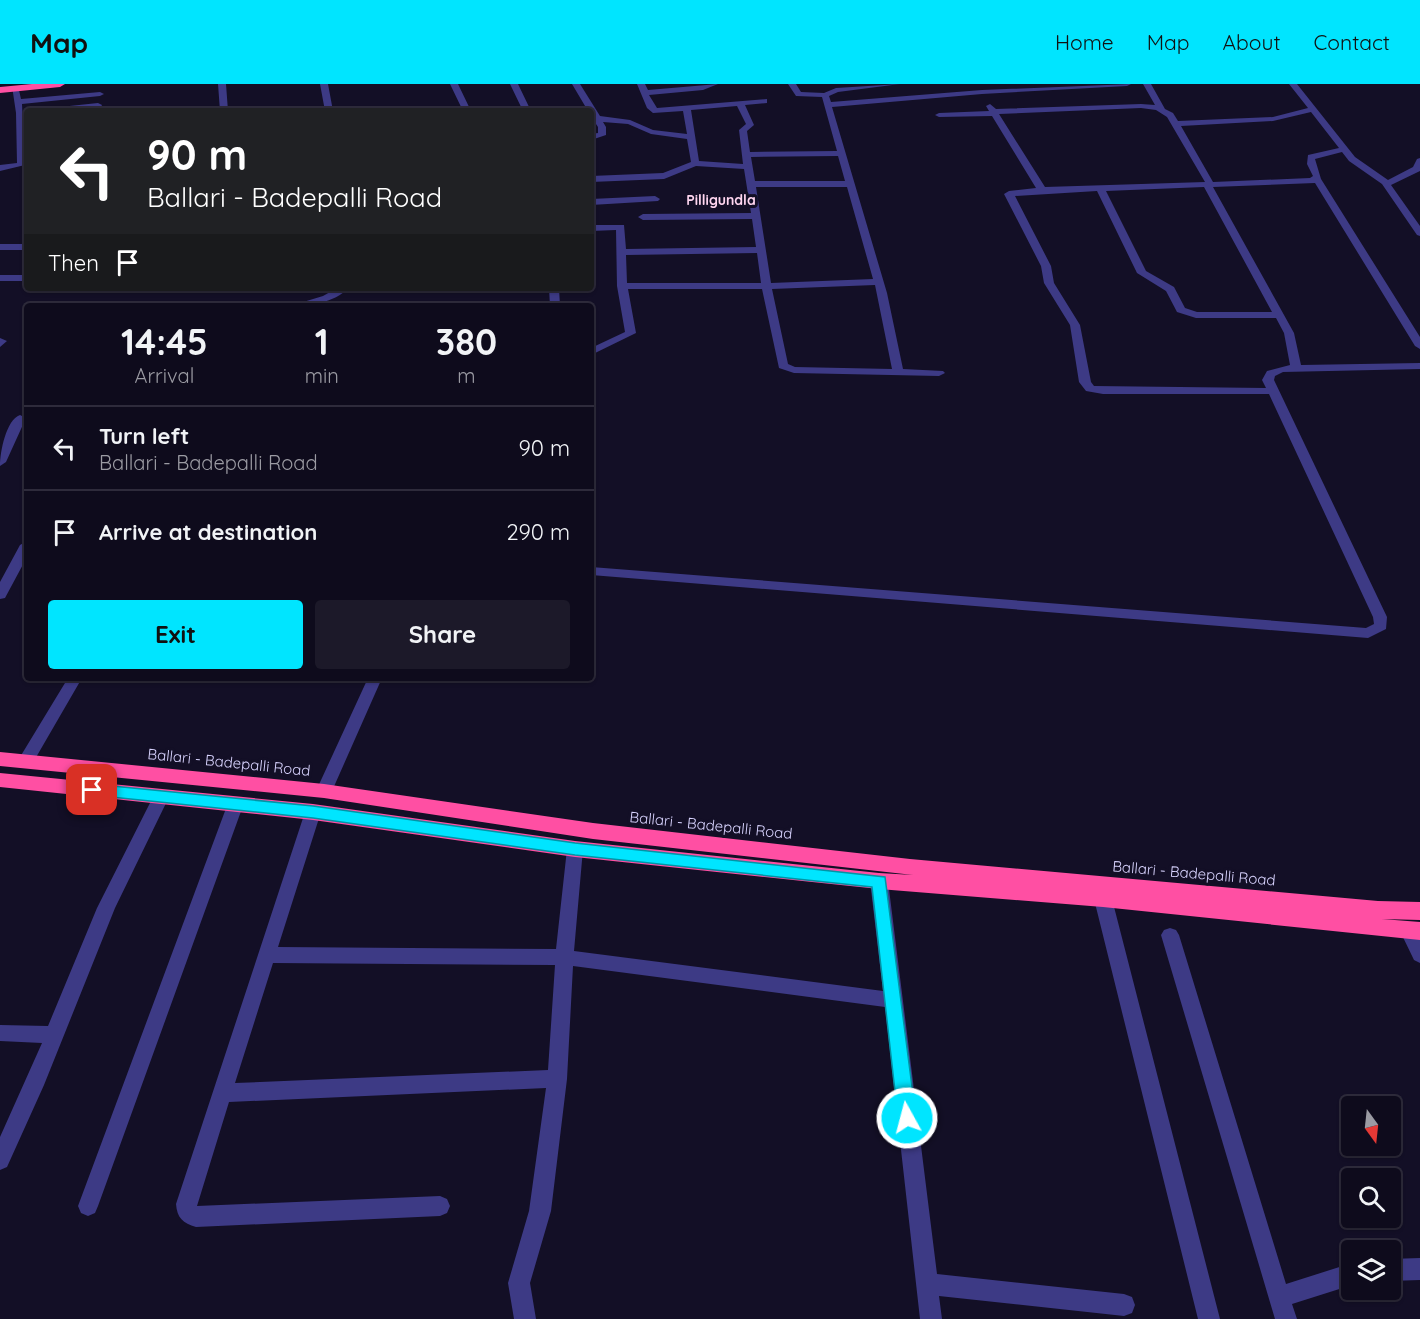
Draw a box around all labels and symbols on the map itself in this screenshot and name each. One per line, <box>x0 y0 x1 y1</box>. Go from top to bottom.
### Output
district label: Pilligundla <box>686 191 756 209</box>
street label: Ballari - Badepalli Road <box>147 744 311 780</box>
pin <box>66 764 117 815</box>
street label: Ballari - Badepalli Road <box>629 807 793 843</box>
street label: Ballari - Badepalli Road <box>1112 856 1276 890</box>
position arrow <box>875 1086 939 1150</box>
north arrow <box>1341 1096 1401 1156</box>

